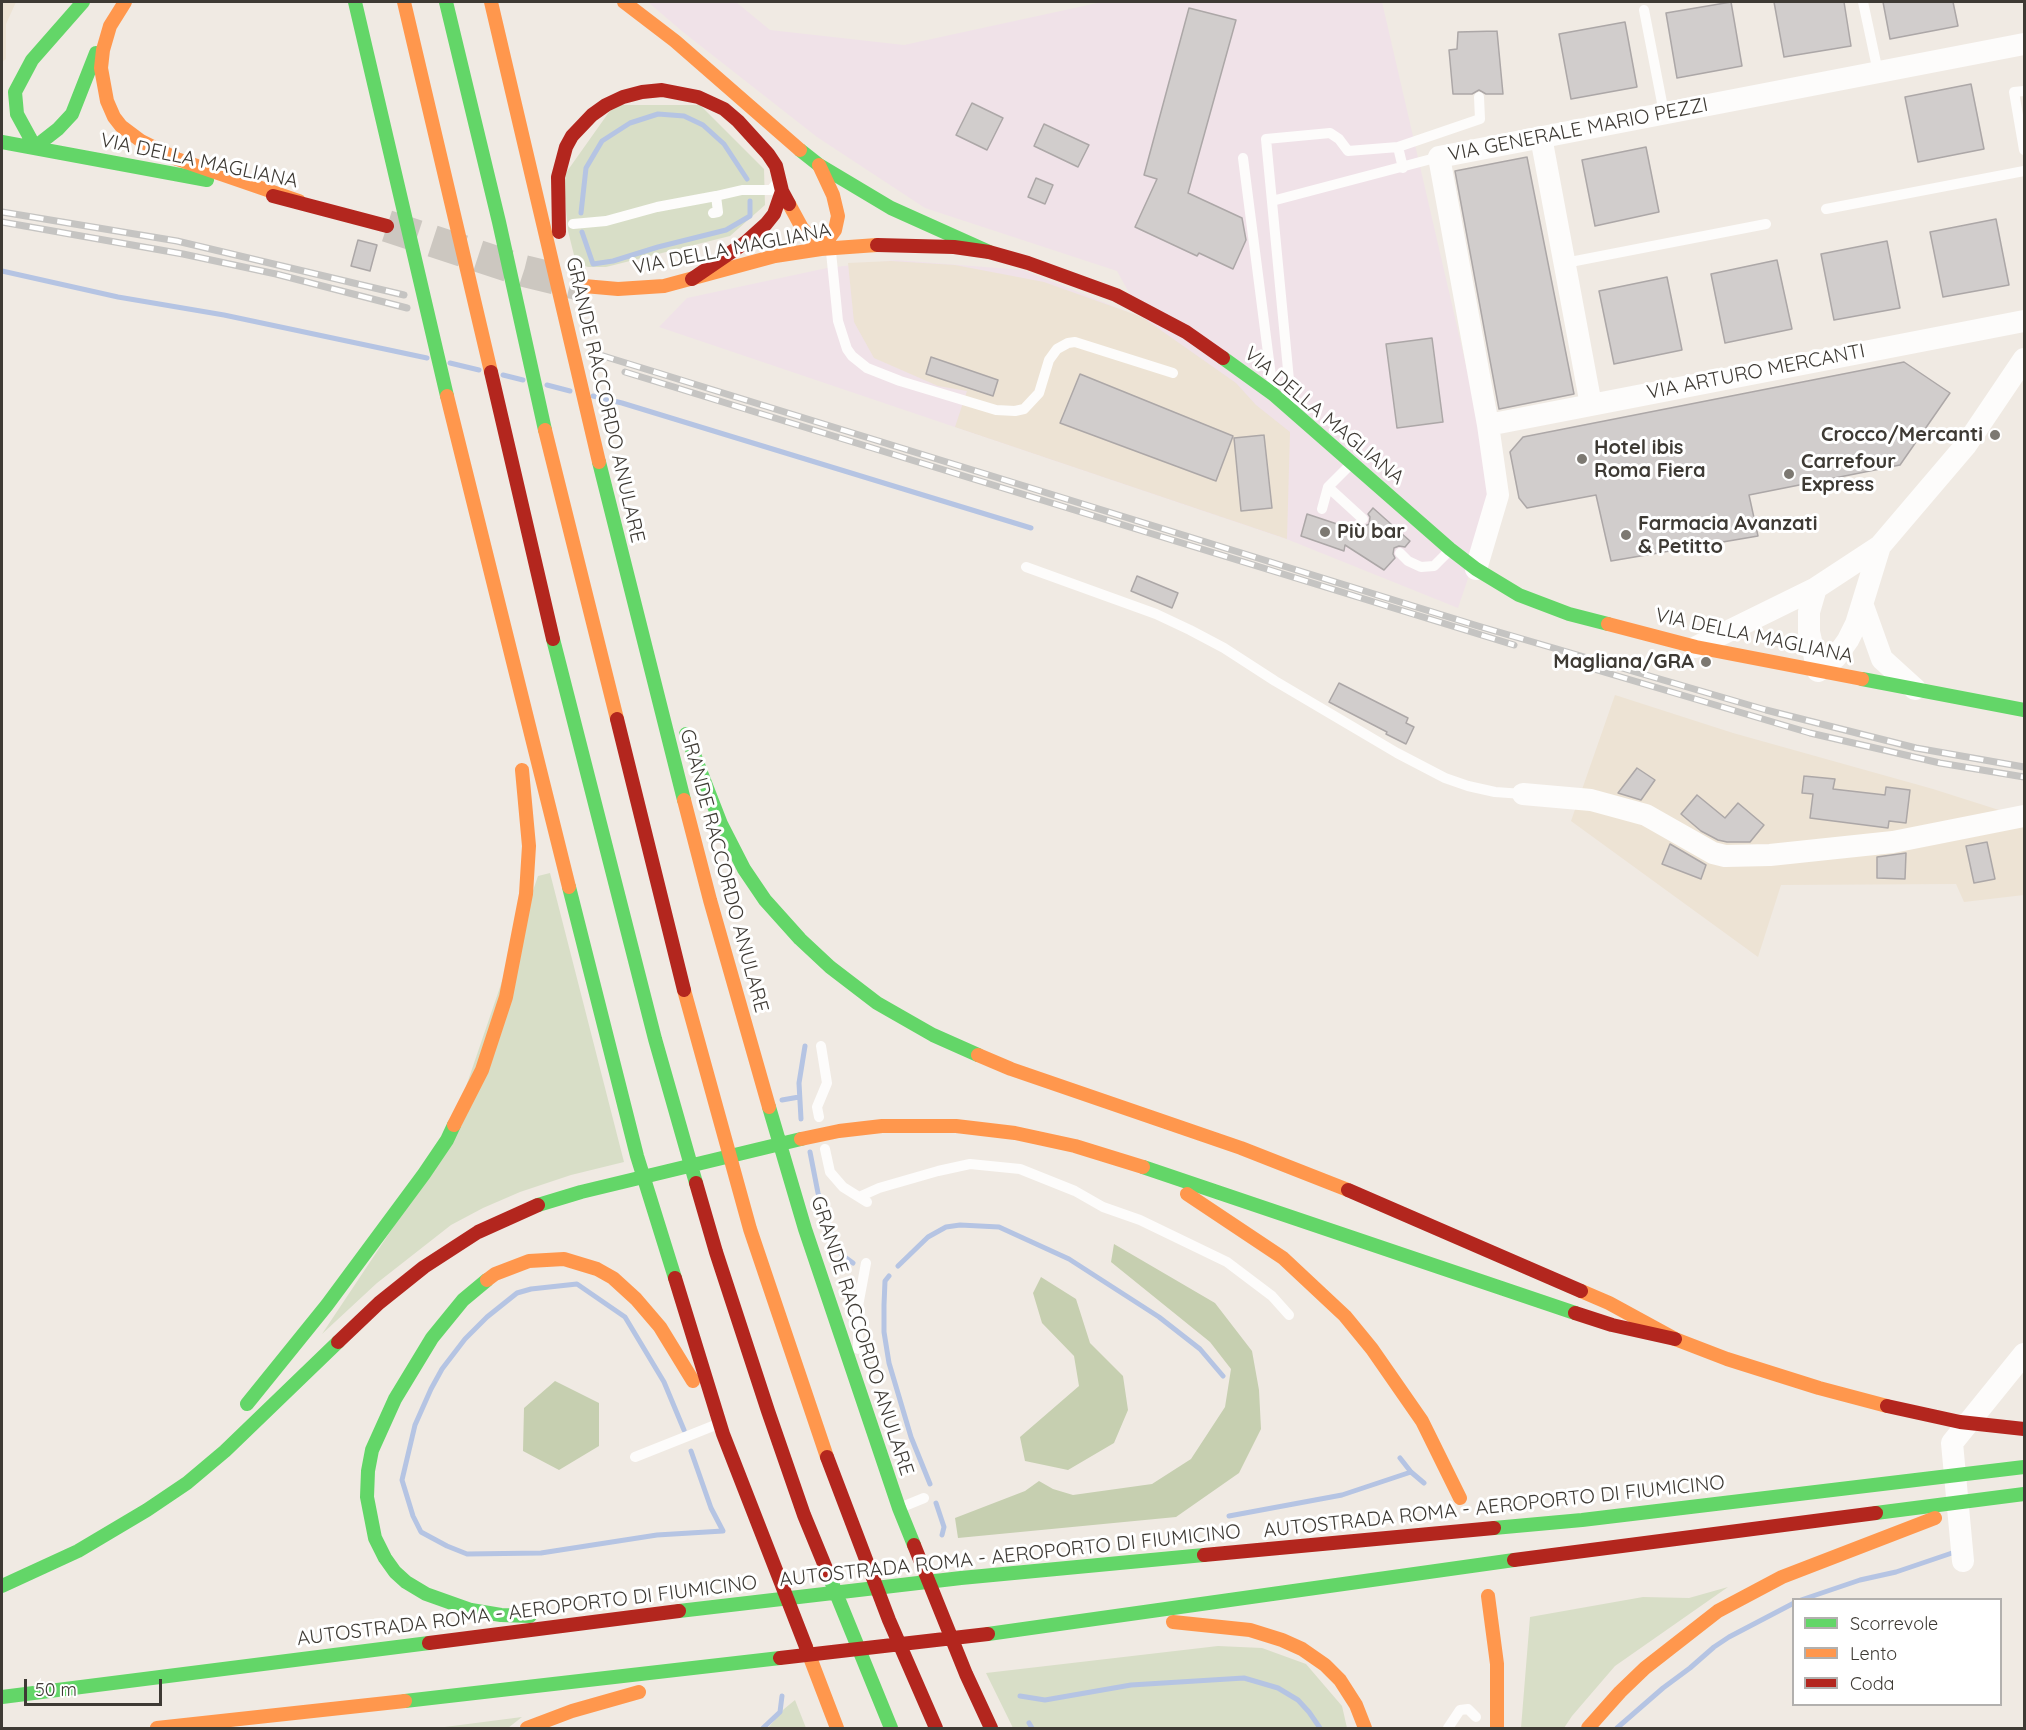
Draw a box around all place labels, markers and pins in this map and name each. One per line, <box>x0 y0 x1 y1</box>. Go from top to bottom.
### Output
place label: Crocco/Mercanti <box>1821 423 1983 447</box>
marker: Crocco/Mercanti <box>1988 428 2002 442</box>
place label: Hotel ibis Roma Fiera <box>1594 436 1705 483</box>
place label: Carrefour Express <box>1801 450 1896 497</box>
marker: Hotel ibis Roma Fiera <box>1575 452 1589 466</box>
marker: Carrefour Express <box>1782 467 1796 481</box>
place label: Farmacia Avanzati & Petitto <box>1638 512 1817 559</box>
place label: Più bar <box>1337 520 1405 544</box>
marker: Più bar <box>1318 525 1332 539</box>
marker: Farmacia Avanzati & Petitto <box>1619 528 1633 542</box>
place label: Magliana/GRA <box>1553 650 1694 674</box>
marker: Magliana/GRA <box>1699 655 1713 669</box>

